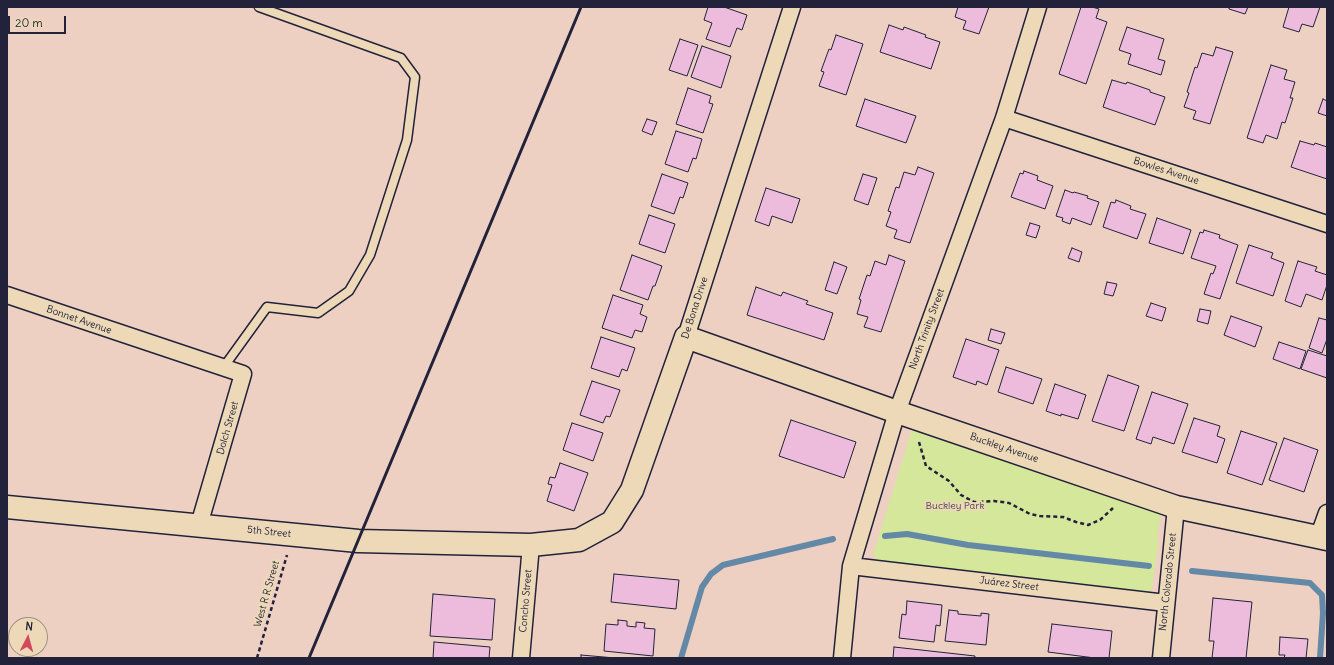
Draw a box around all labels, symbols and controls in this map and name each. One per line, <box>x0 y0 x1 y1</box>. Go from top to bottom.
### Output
scale bar <box>10 8 68 34</box>
text: 20 m <box>15 15 43 30</box>
street label: Bowles Avenue <box>1132 155 1200 187</box>
street label: De Bona Drive <box>679 275 711 341</box>
street label: North Trinity Street <box>907 287 947 371</box>
street label: Bonnet Avenue <box>45 303 113 337</box>
street label: Dolch Street <box>215 400 241 456</box>
street label: Buckley Avenue <box>968 431 1040 465</box>
park label: Buckley Park <box>926 500 984 512</box>
street label: 5th Street <box>247 524 291 540</box>
street label: North Colorado Street <box>1157 533 1179 631</box>
street label: West R R Street <box>252 559 282 629</box>
street label: Concho Street <box>517 569 535 633</box>
street label: Juárez Street <box>979 574 1039 594</box>
north arrow <box>8 617 48 657</box>
text: N <box>25 619 34 633</box>

